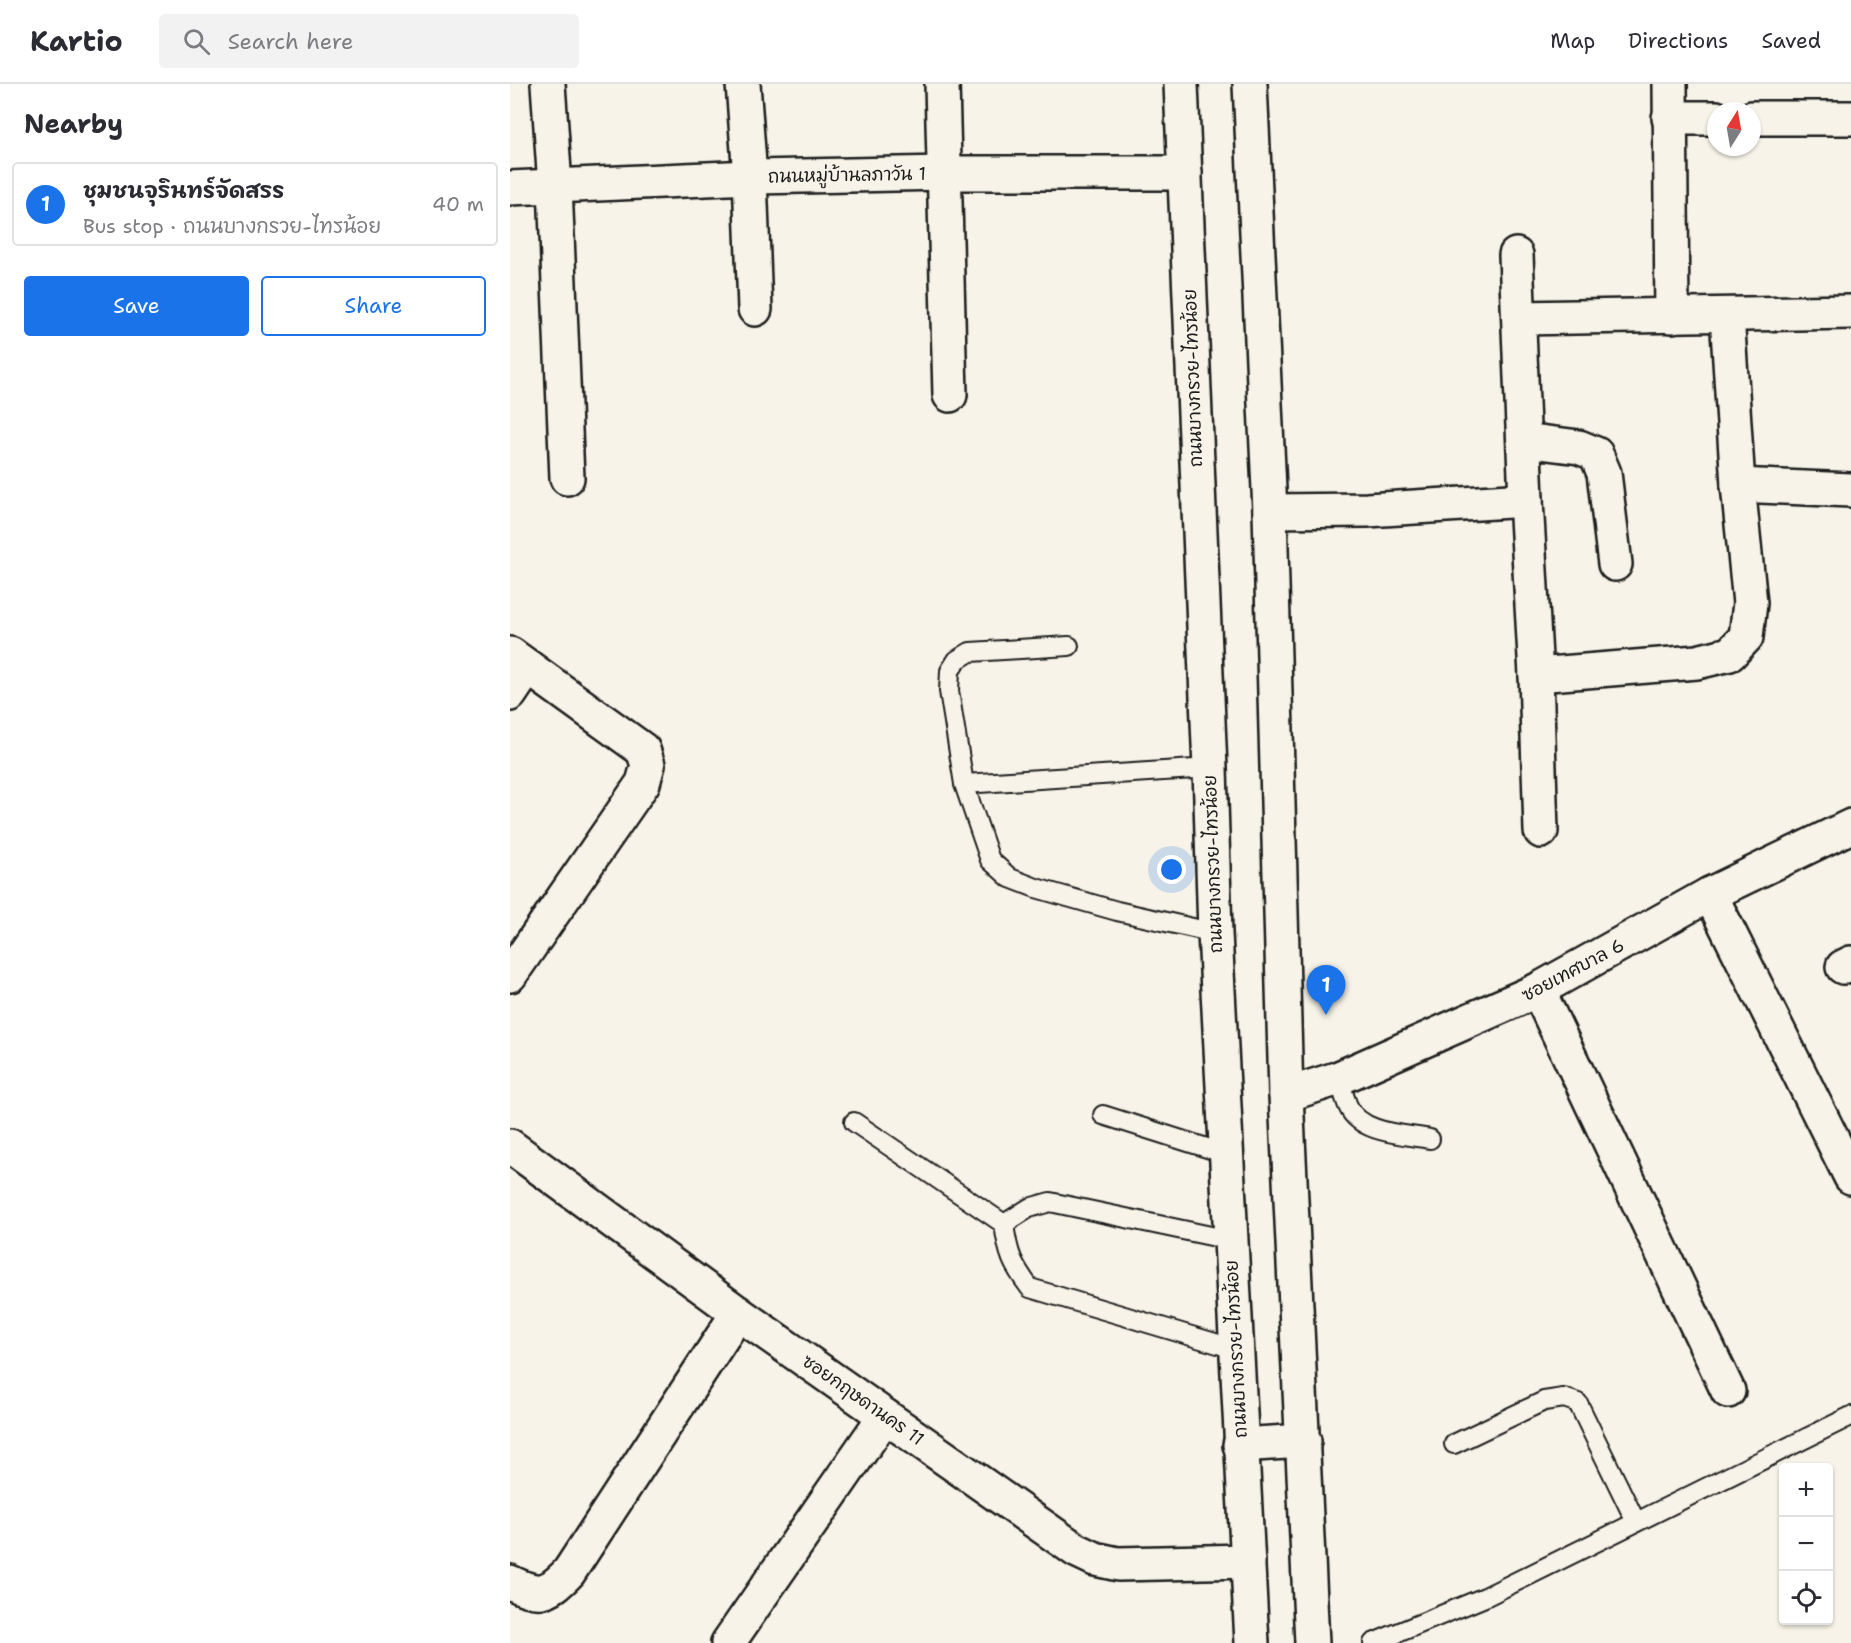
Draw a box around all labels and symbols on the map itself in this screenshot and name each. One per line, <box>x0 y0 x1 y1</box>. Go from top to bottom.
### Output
north arrow <box>1707 102 1761 156</box>
street label: ถนนหมู่บ้านลภาวัน 1 <box>768 162 926 190</box>
street label: ถนนบางกรวย-ไทรน้อย <box>1177 288 1208 468</box>
street label: ถนนบางกรวย-ไทรน้อย <box>1197 774 1228 954</box>
your location <box>1157 855 1186 884</box>
street label: ซอยเทศบาล 6 <box>1518 933 1628 1007</box>
pin: 1 <box>1306 966 1346 1015</box>
street label: ถนนบางกรวย-ไทรน้อย <box>1218 1259 1253 1439</box>
street label: ซอยกฤษดานคร 11 <box>797 1349 929 1451</box>

